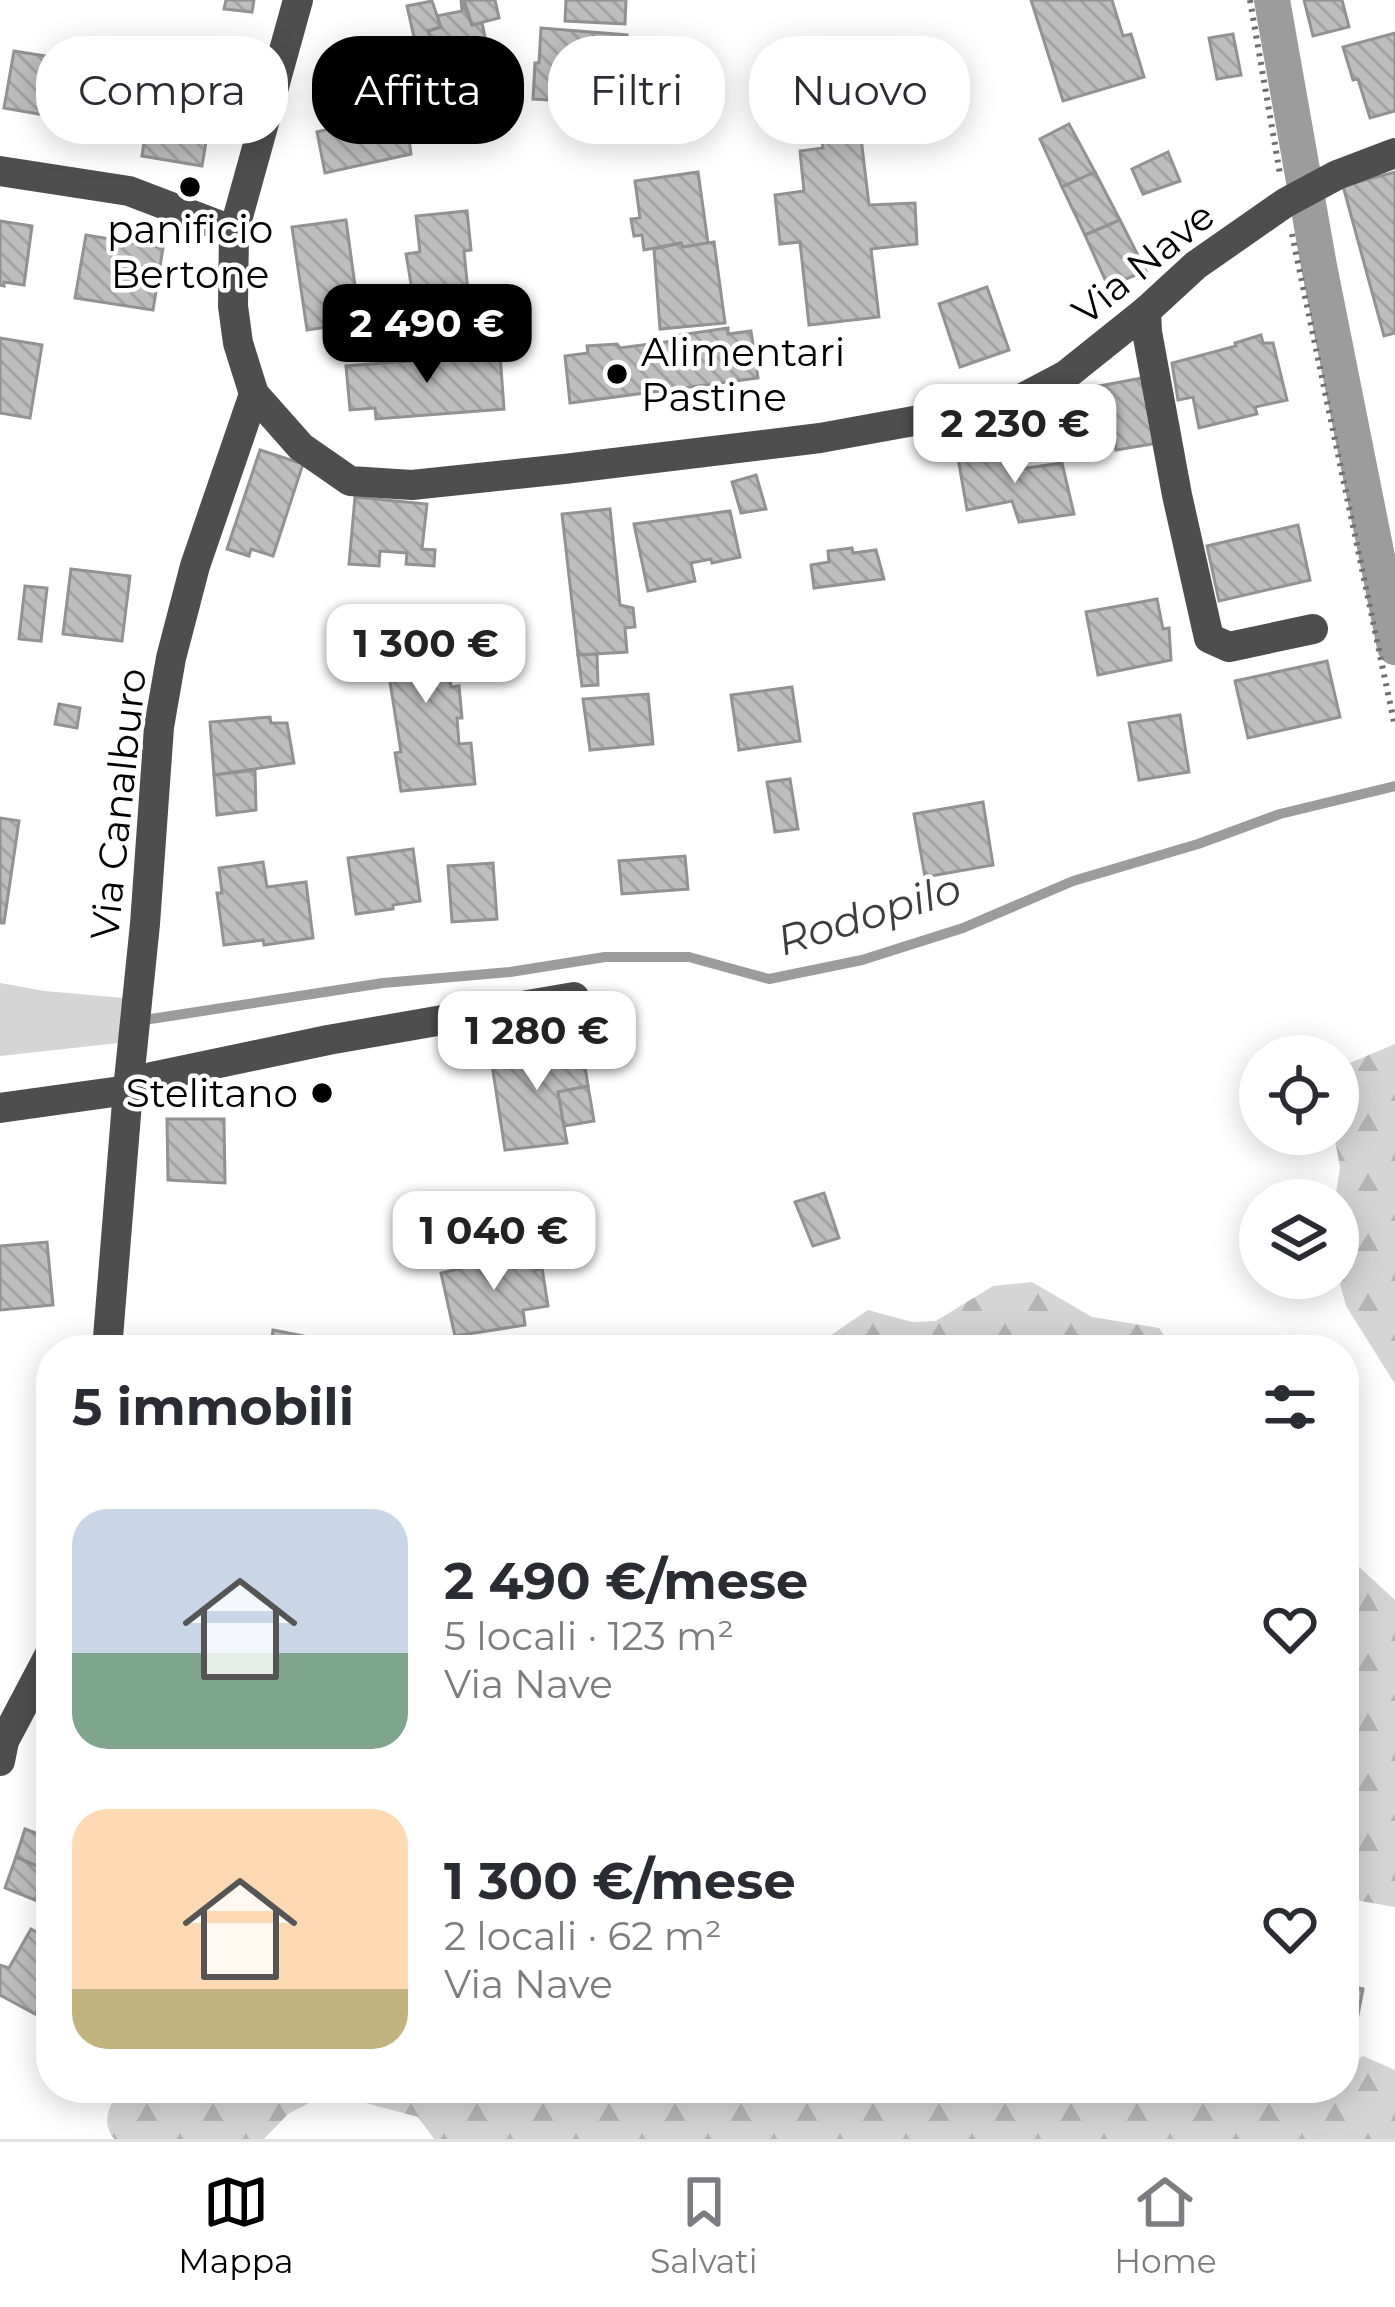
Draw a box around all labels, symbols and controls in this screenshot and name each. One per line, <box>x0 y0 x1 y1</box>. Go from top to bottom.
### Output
chip: Compra <box>36 36 288 144</box>
chip: Affitta <box>312 36 524 144</box>
chip: Filtri <box>548 36 725 144</box>
chip: Nuovo <box>749 36 970 144</box>
marker: panificio Bertone <box>177 174 203 200</box>
street label: Via Nave <box>1062 191 1224 335</box>
place label: panificio Bertone <box>107 205 273 298</box>
pin: 2 490 € <box>316 284 538 386</box>
text: 2 490 € <box>350 299 504 347</box>
place label: Alimentari Pastine <box>641 328 845 421</box>
marker: Alimentari Pastine <box>604 361 630 387</box>
pin: 2 230 € <box>904 384 1126 486</box>
text: 2 230 € <box>940 399 1090 447</box>
pin: 1 300 € <box>315 604 537 706</box>
text: 1 300 € <box>353 619 499 667</box>
street label: Via Canalburo <box>80 666 156 942</box>
water label: Rodopilo <box>771 862 967 966</box>
pin: 1 280 € <box>426 991 648 1093</box>
text: 1 280 € <box>465 1006 609 1054</box>
map controls <box>1239 1035 1359 1299</box>
button: locate <box>1239 1035 1359 1155</box>
place label: Stelitano <box>126 1069 298 1117</box>
marker: Stelitano <box>309 1080 335 1106</box>
button: layers <box>1239 1179 1359 1299</box>
pin: 1 040 € <box>383 1191 605 1293</box>
text: 1 040 € <box>420 1206 568 1254</box>
icon: filters <box>1257 1374 1323 1440</box>
text: 5 immobili <box>72 1376 354 1438</box>
text: 2 490 €/mese <box>444 1550 808 1612</box>
icon: home <box>168 1557 312 1701</box>
icon: heart <box>1257 1596 1323 1662</box>
text: 5 locali · 123 m² <box>444 1612 734 1660</box>
text: Via Nave <box>444 1660 613 1708</box>
text: 1 300 €/mese <box>444 1850 796 1912</box>
icon: home <box>168 1857 312 2001</box>
icon: heart <box>1257 1896 1323 1962</box>
text: 2 locali · 62 m² <box>444 1912 722 1960</box>
text: Via Nave <box>444 1960 613 2008</box>
tab: Mappa <box>178 2169 293 2281</box>
tab: Salvati <box>650 2169 758 2281</box>
tab: Home <box>1114 2169 1217 2281</box>

